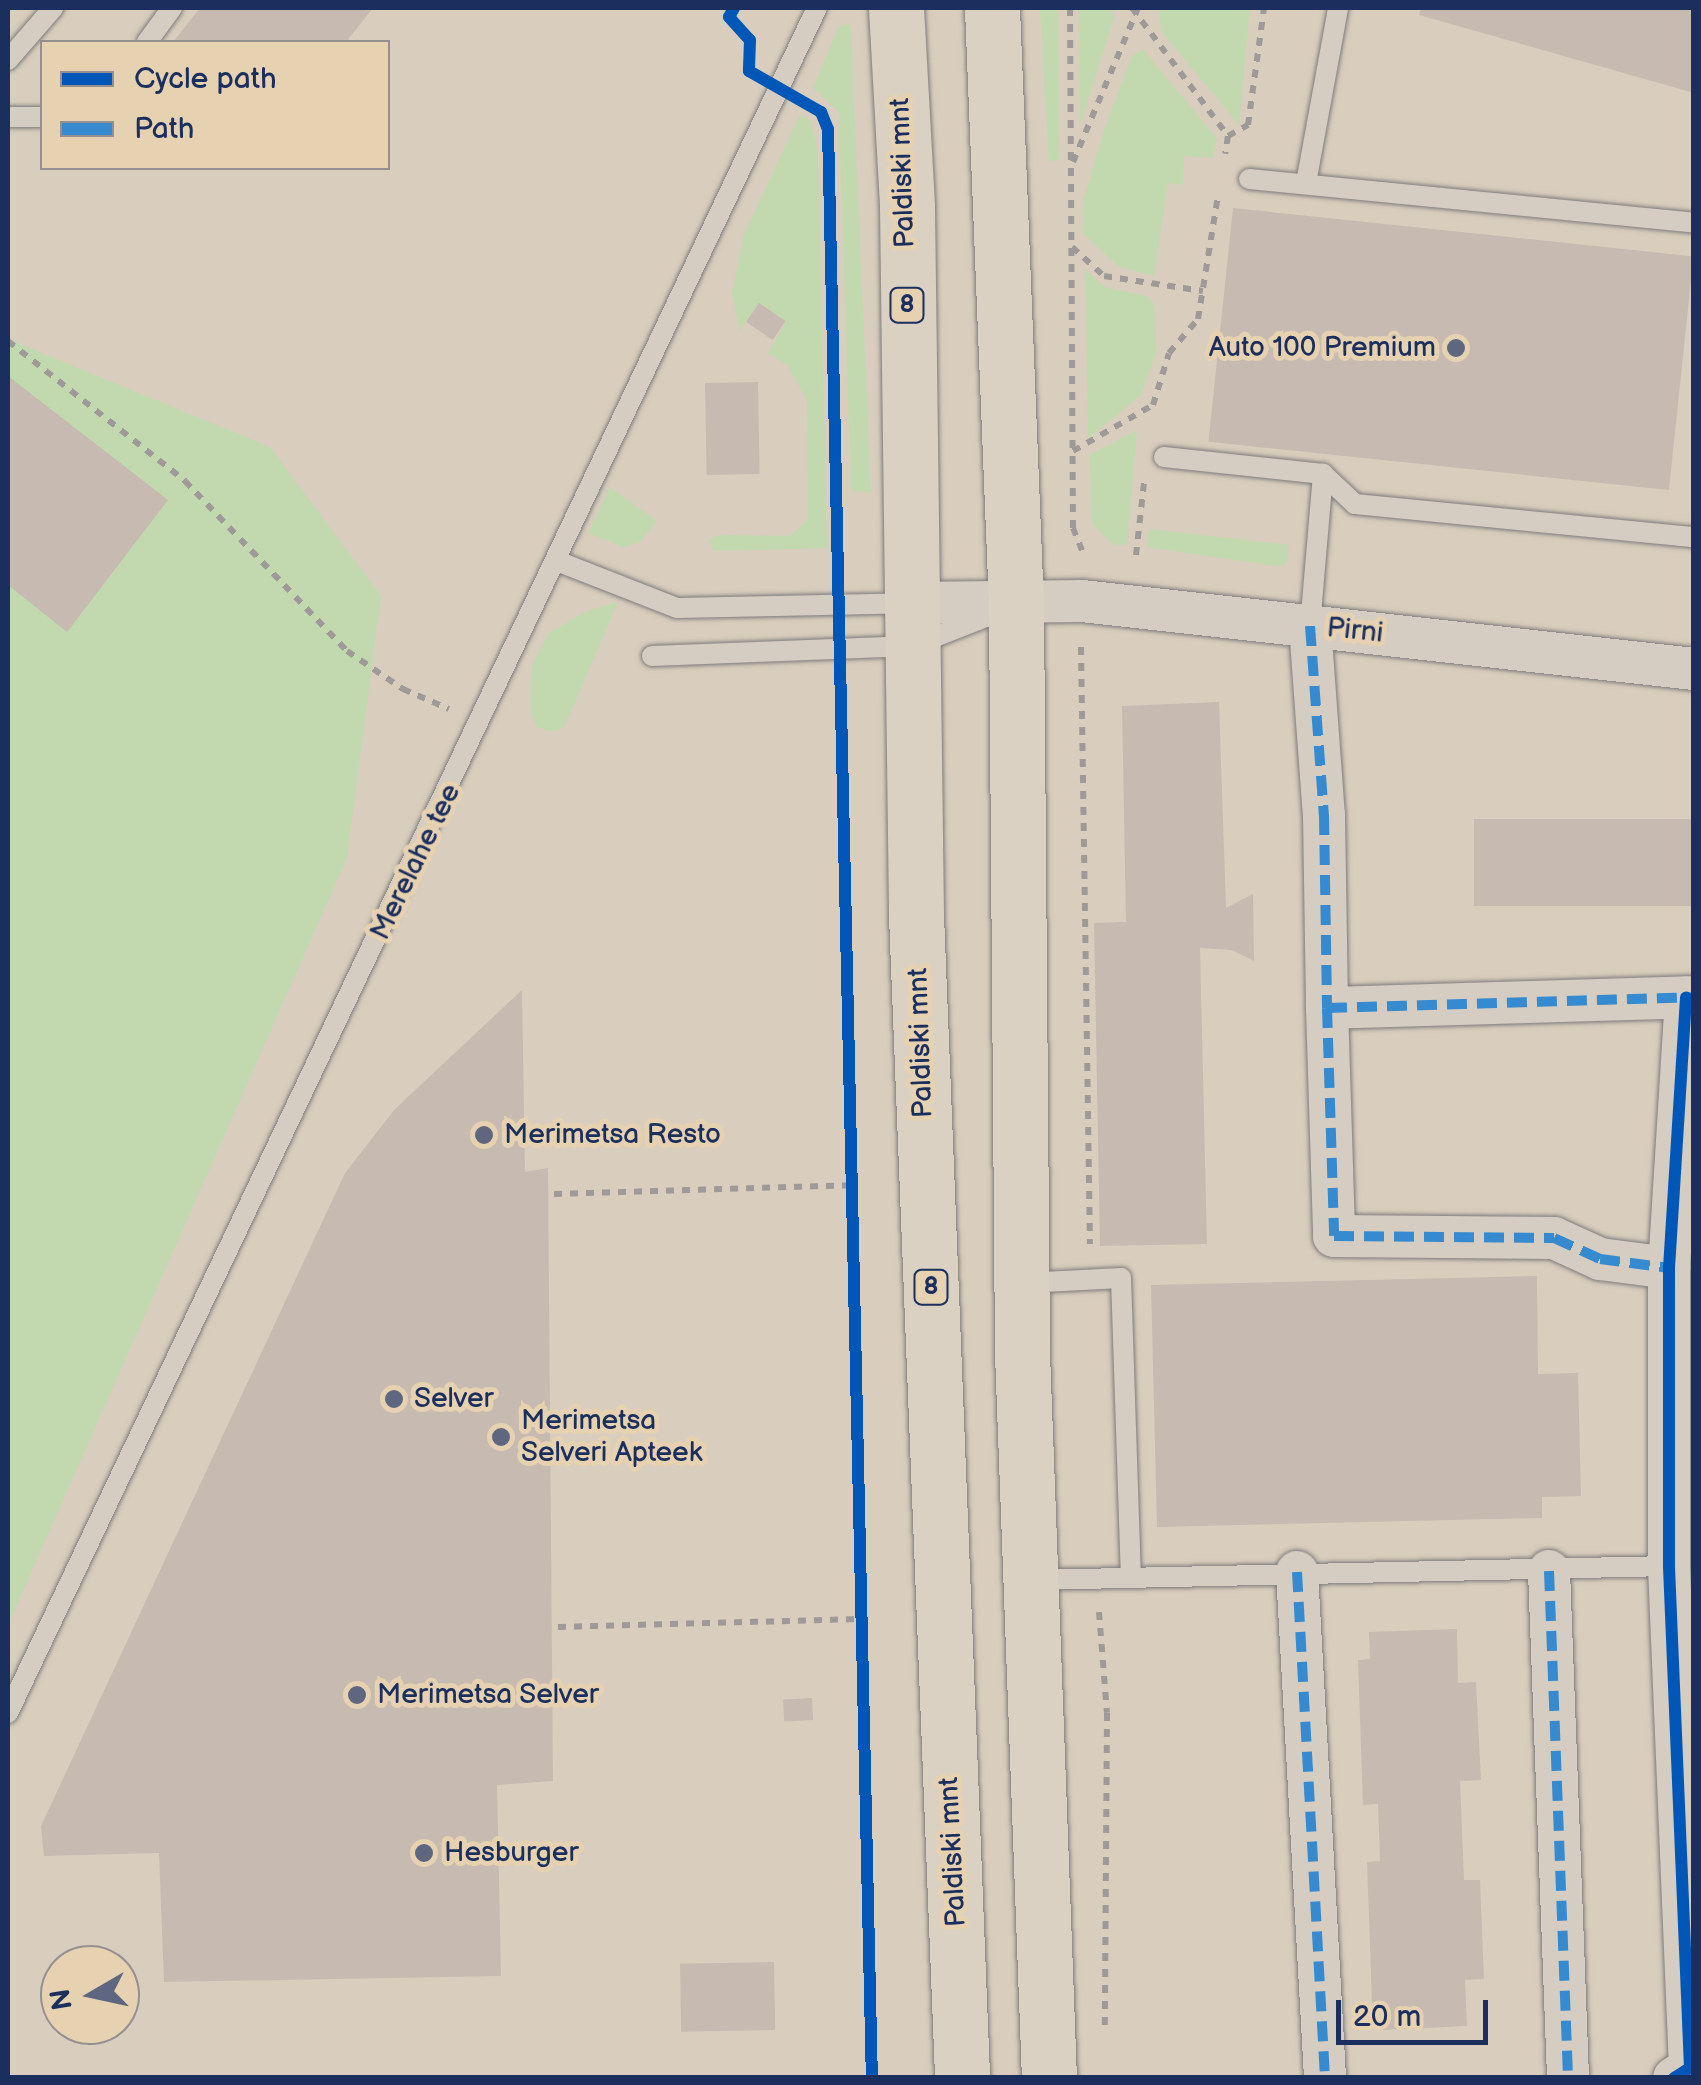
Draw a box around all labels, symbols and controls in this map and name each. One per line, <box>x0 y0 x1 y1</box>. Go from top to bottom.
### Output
legend <box>40 40 390 170</box>
text: Cycle path <box>134 61 277 97</box>
street label: Paldiski mnt <box>884 97 922 249</box>
text: Path <box>134 111 194 147</box>
road number: 8 <box>887 285 927 325</box>
place label: Auto 100 Premium <box>1209 331 1436 365</box>
marker: Auto 100 Premium <box>1445 337 1467 359</box>
street label: Pirni <box>1325 611 1385 651</box>
street label: Merelahe tee <box>364 778 468 946</box>
street label: Paldiski mnt <box>902 967 940 1119</box>
place label: Merimetsa Resto <box>504 1118 721 1152</box>
marker: Merimetsa Resto <box>473 1124 495 1146</box>
road number: 8 <box>911 1267 951 1307</box>
place label: Selver <box>414 1382 494 1416</box>
marker: Selver <box>383 1388 405 1410</box>
place label: Merimetsa Selveri Apteek <box>521 1404 702 1470</box>
marker: Merimetsa Selveri Apteek <box>490 1426 512 1448</box>
place label: Merimetsa Selver <box>377 1678 599 1712</box>
marker: Merimetsa Selver <box>346 1684 368 1706</box>
street label: Paldiski mnt <box>932 1776 974 1928</box>
place label: Hesburger <box>444 1836 578 1870</box>
marker: Hesburger <box>413 1842 435 1864</box>
north arrow <box>40 1945 140 2045</box>
scale bar <box>1341 1980 1494 2042</box>
text: N <box>44 1986 80 2012</box>
text: 20 m <box>1353 1999 1421 2035</box>

